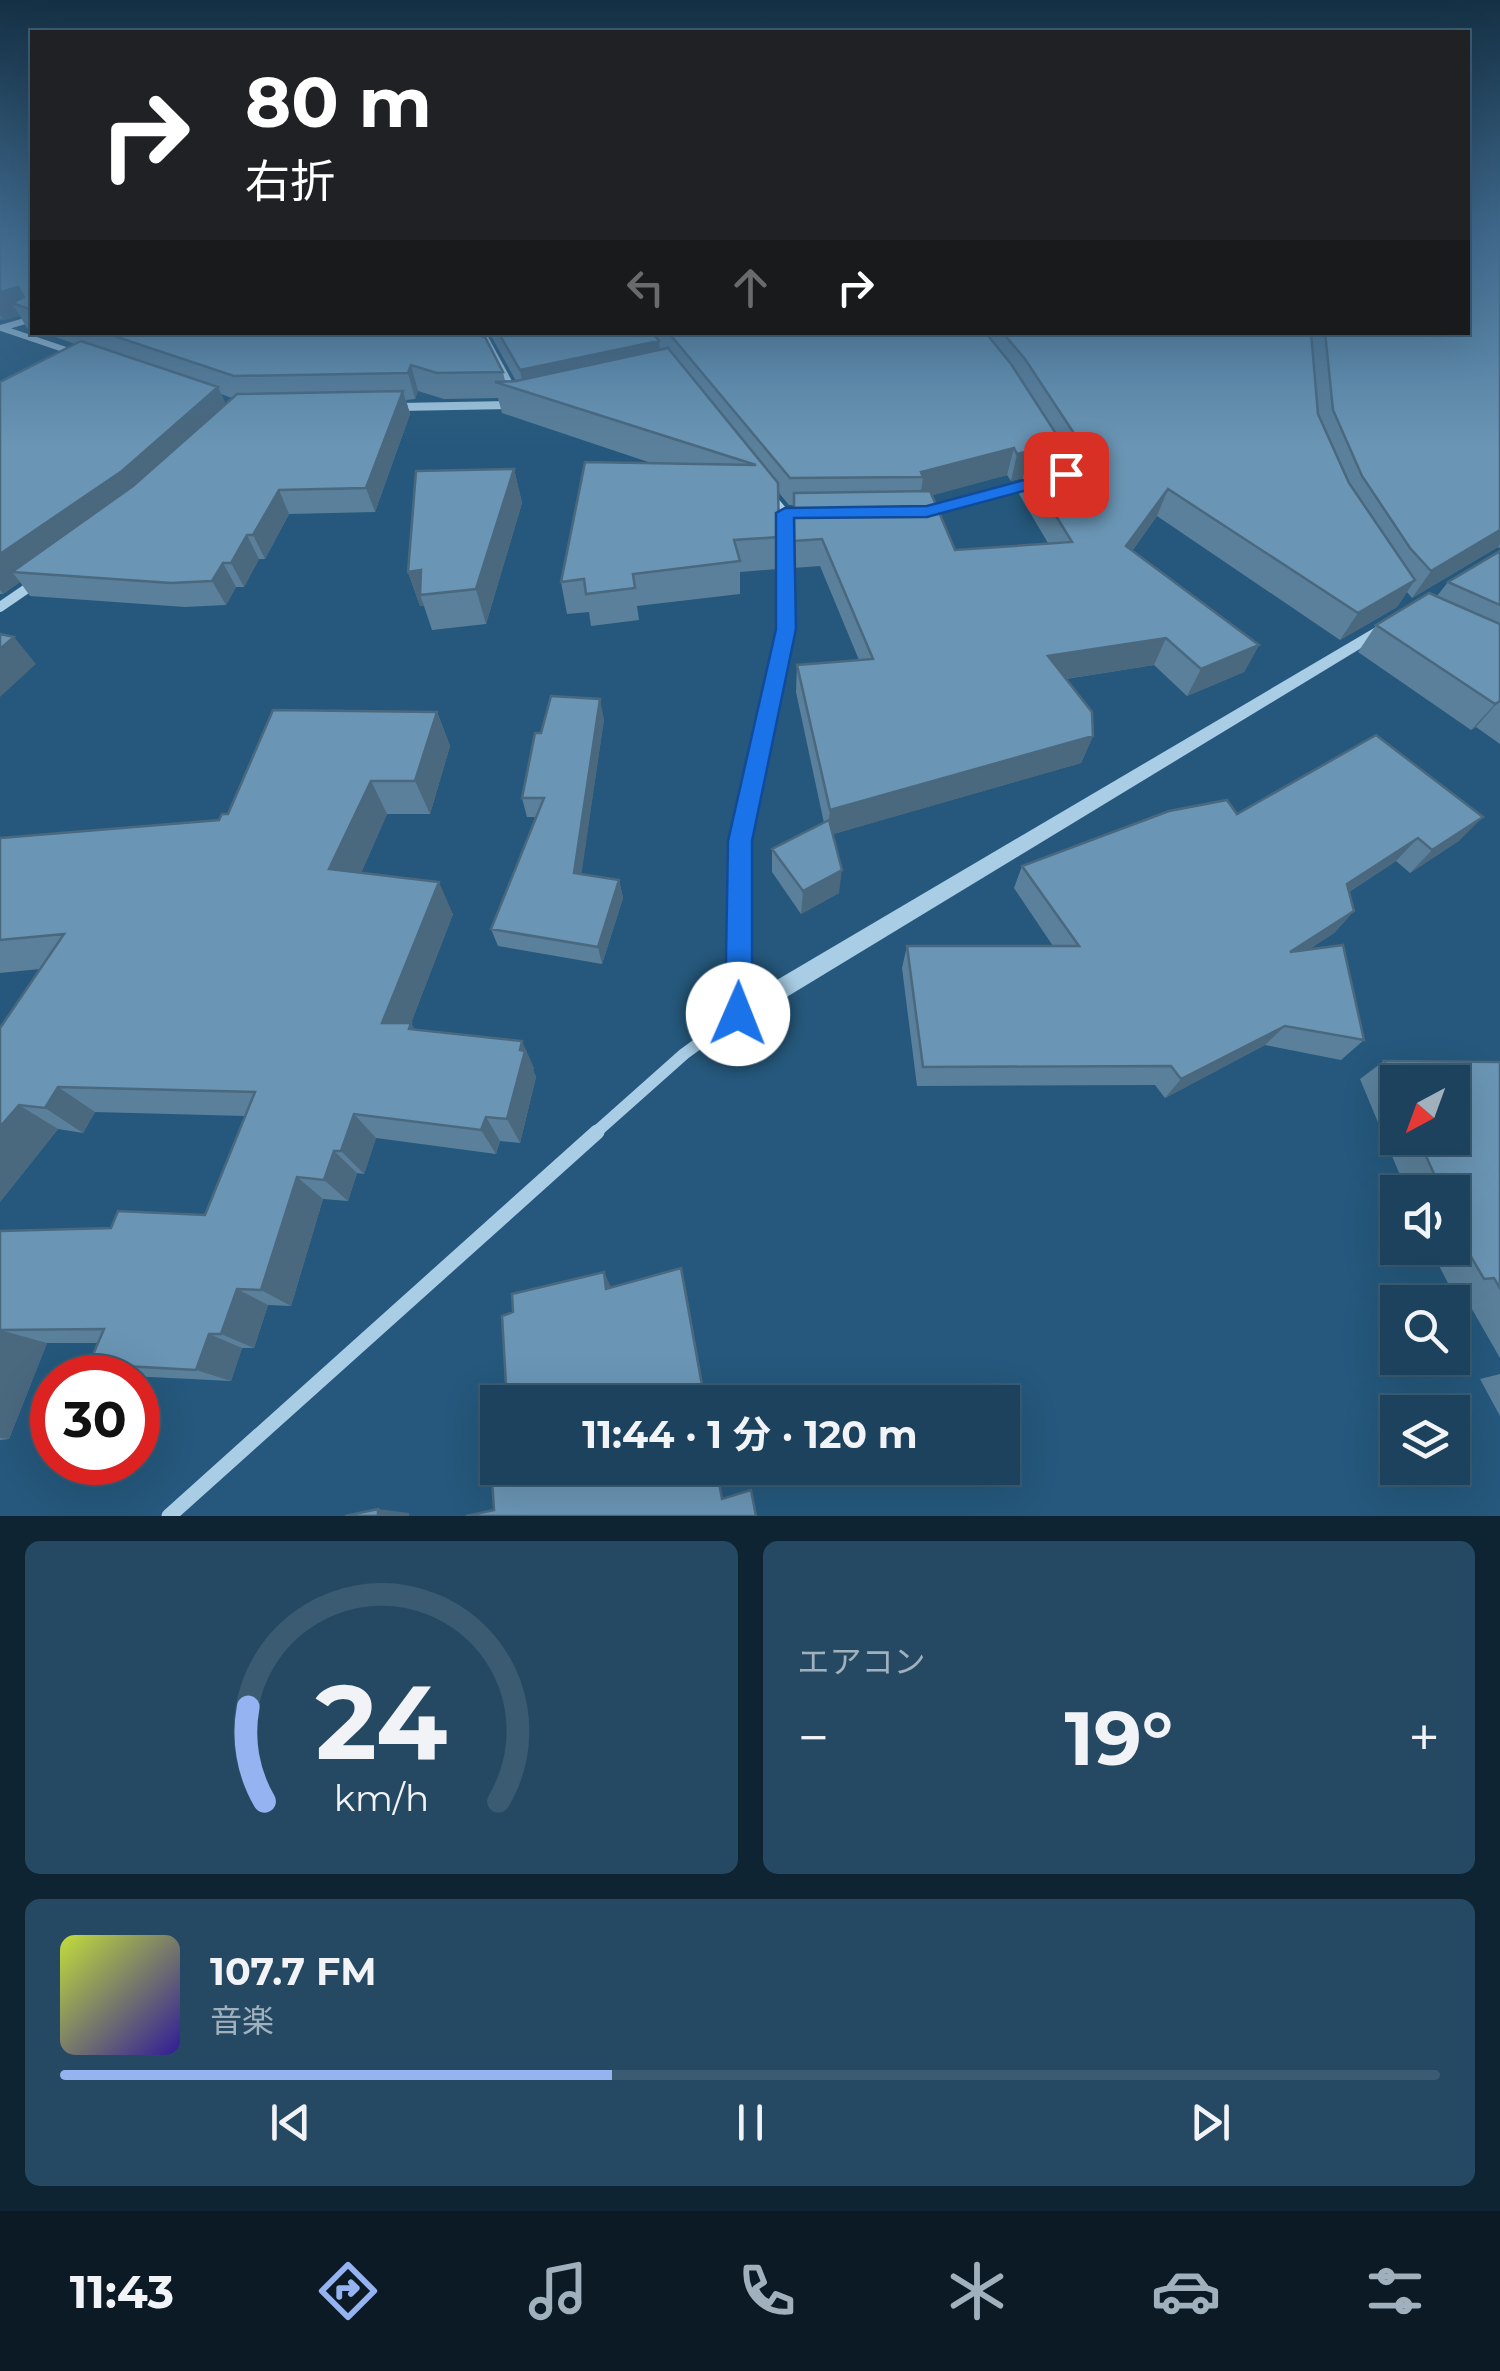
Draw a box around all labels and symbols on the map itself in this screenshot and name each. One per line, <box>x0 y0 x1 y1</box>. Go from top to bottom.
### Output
pin <box>1024 432 1109 517</box>
position arrow <box>686 962 790 1066</box>
north arrow <box>1380 1065 1470 1155</box>
speed limit sign: 30 <box>30 1355 160 1485</box>

